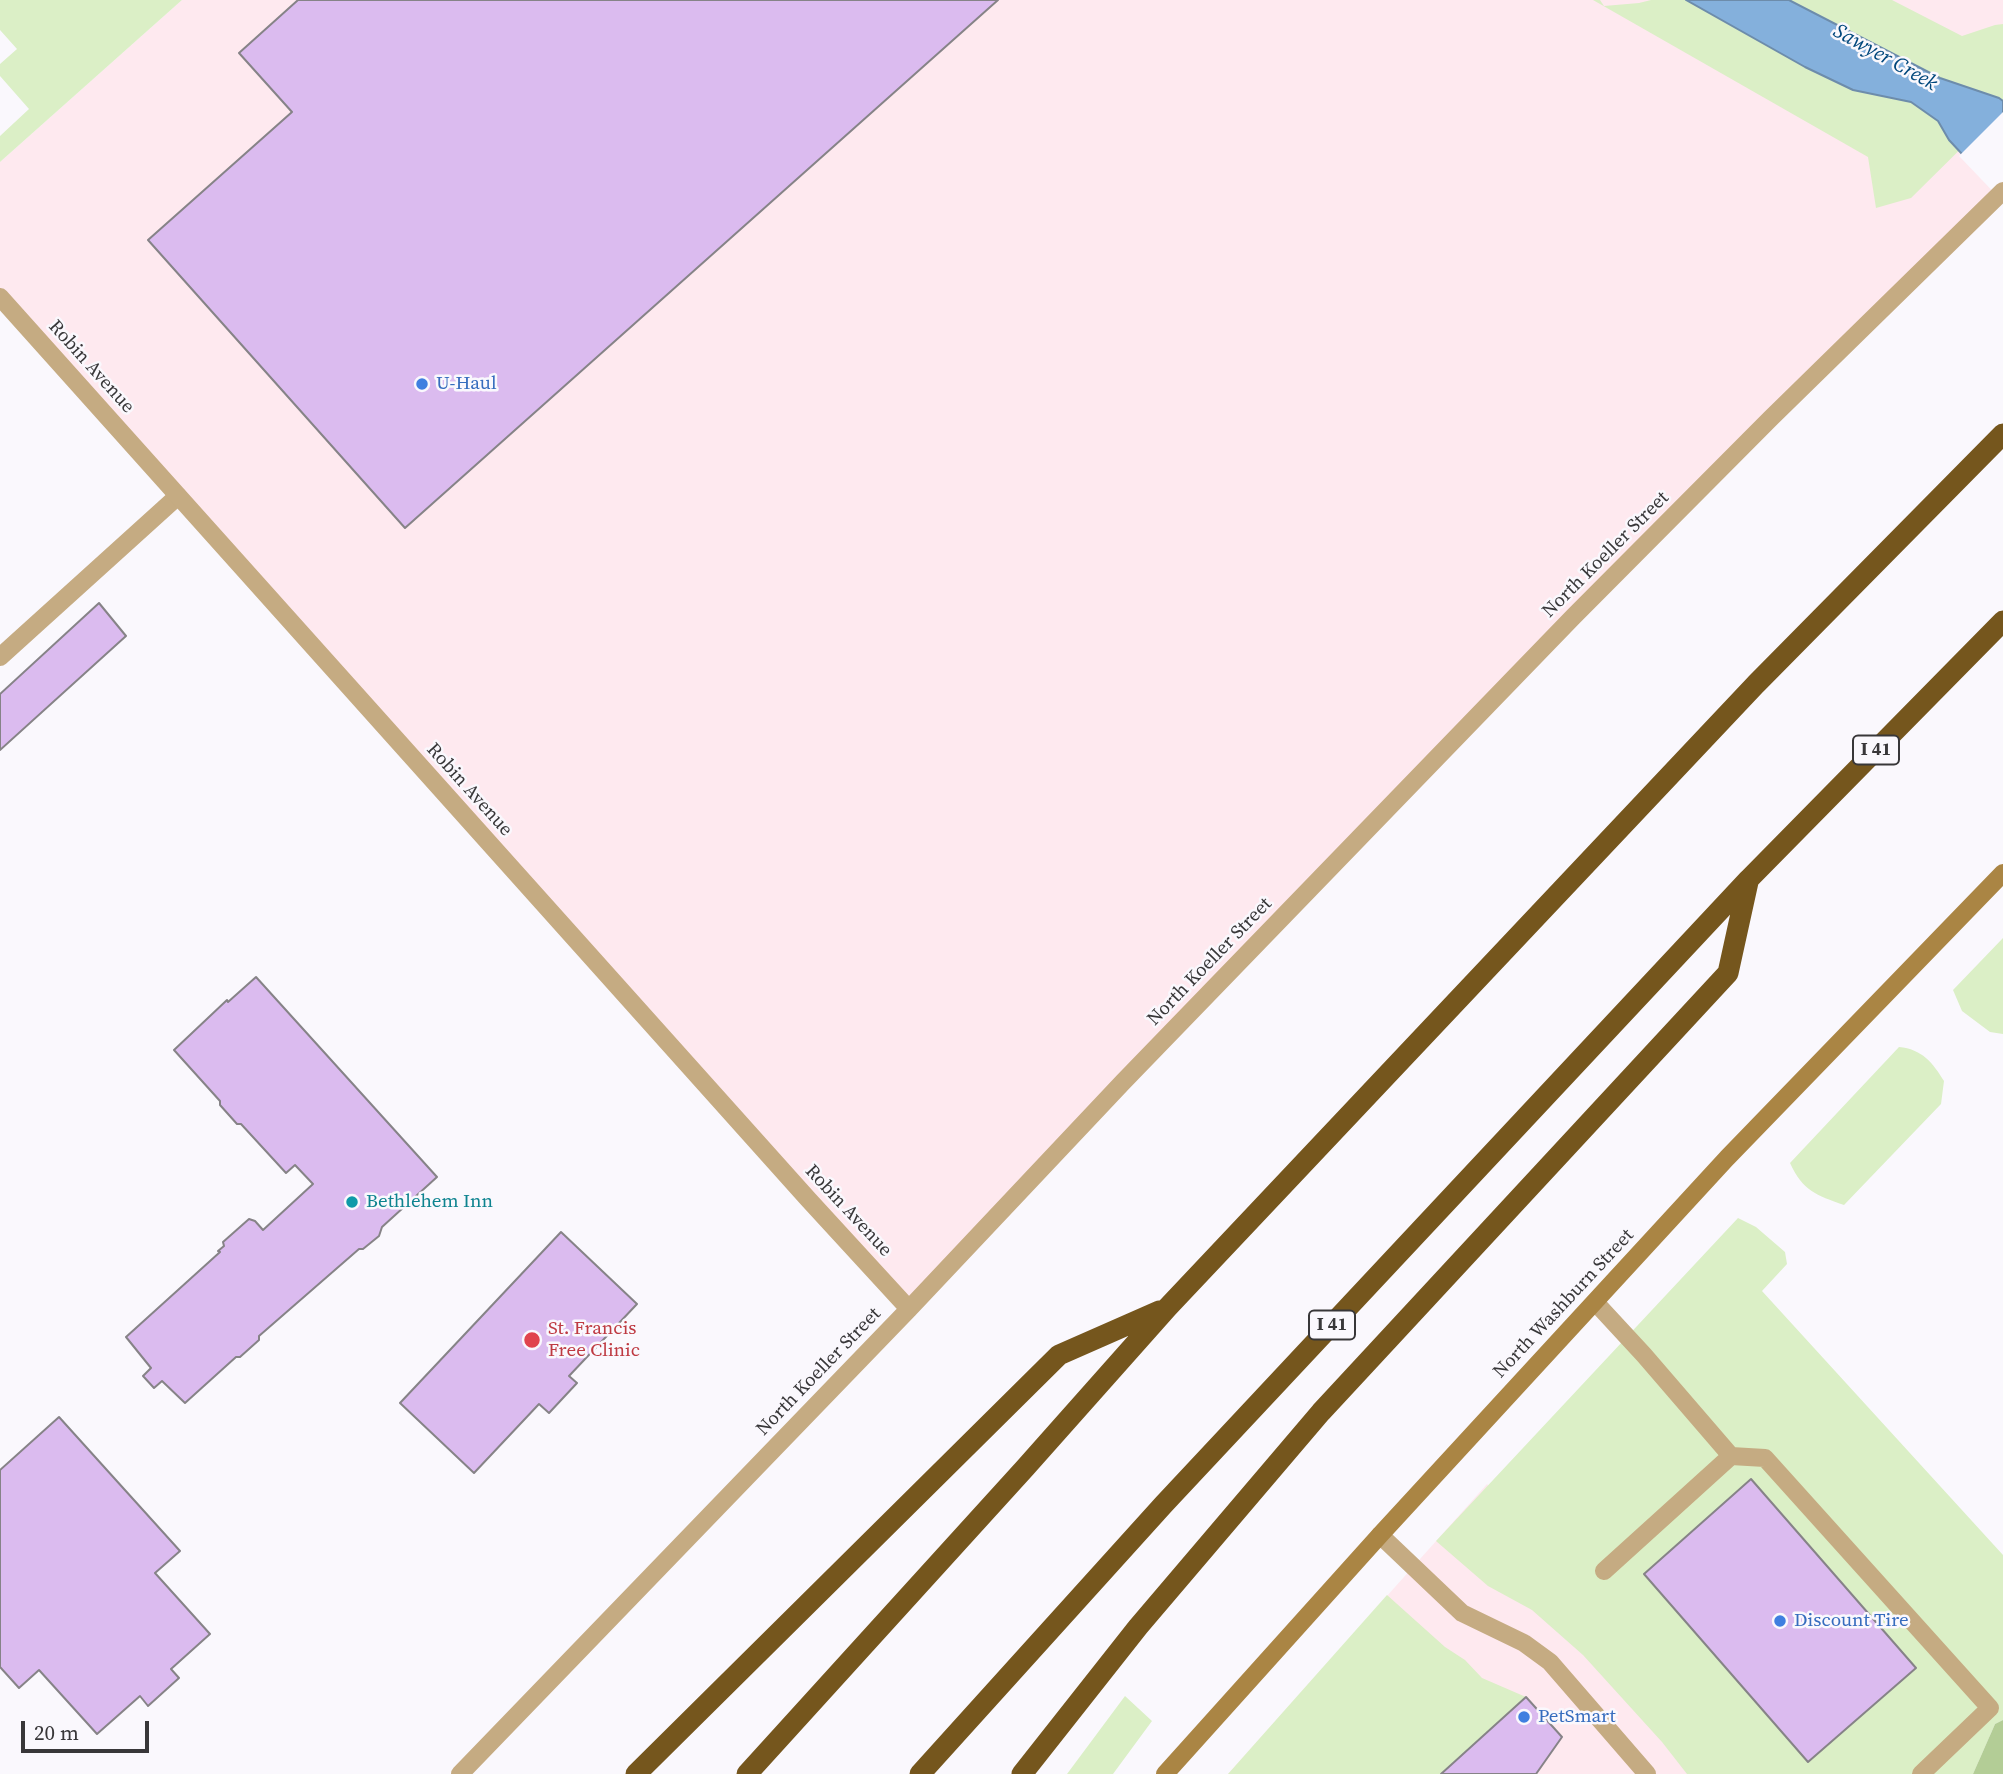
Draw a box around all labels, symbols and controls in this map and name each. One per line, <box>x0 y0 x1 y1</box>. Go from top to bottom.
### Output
water label: Sawyer Creek <box>1829 19 1941 97</box>
street label: Robin Avenue <box>43 316 139 418</box>
place label: U-Haul <box>436 373 497 395</box>
marker: U-Haul <box>414 376 430 392</box>
street label: North Koeller Street <box>1538 487 1674 623</box>
road number: I 41 <box>1853 736 1899 764</box>
street label: Robin Avenue <box>421 739 517 841</box>
street label: North Koeller Street <box>1143 893 1277 1031</box>
street label: Robin Avenue <box>800 1160 896 1262</box>
place label: Bethlehem Inn <box>366 1191 493 1213</box>
marker: Bethlehem Inn <box>344 1194 360 1210</box>
street label: North Washburn Street <box>1489 1225 1639 1383</box>
street label: North Koeller Street <box>752 1303 886 1441</box>
road number: I 41 <box>1309 1310 1355 1340</box>
place label: St. Francis Free Clinic <box>548 1318 640 1362</box>
marker: St. Francis Free Clinic <box>522 1330 542 1350</box>
place label: Discount Tire <box>1794 1610 1909 1632</box>
marker: Discount Tire <box>1772 1613 1788 1629</box>
place label: PetSmart <box>1538 1706 1616 1728</box>
scale bar <box>24 1708 152 1752</box>
marker: PetSmart <box>1516 1709 1532 1725</box>
text: 20 m <box>34 1718 79 1747</box>

